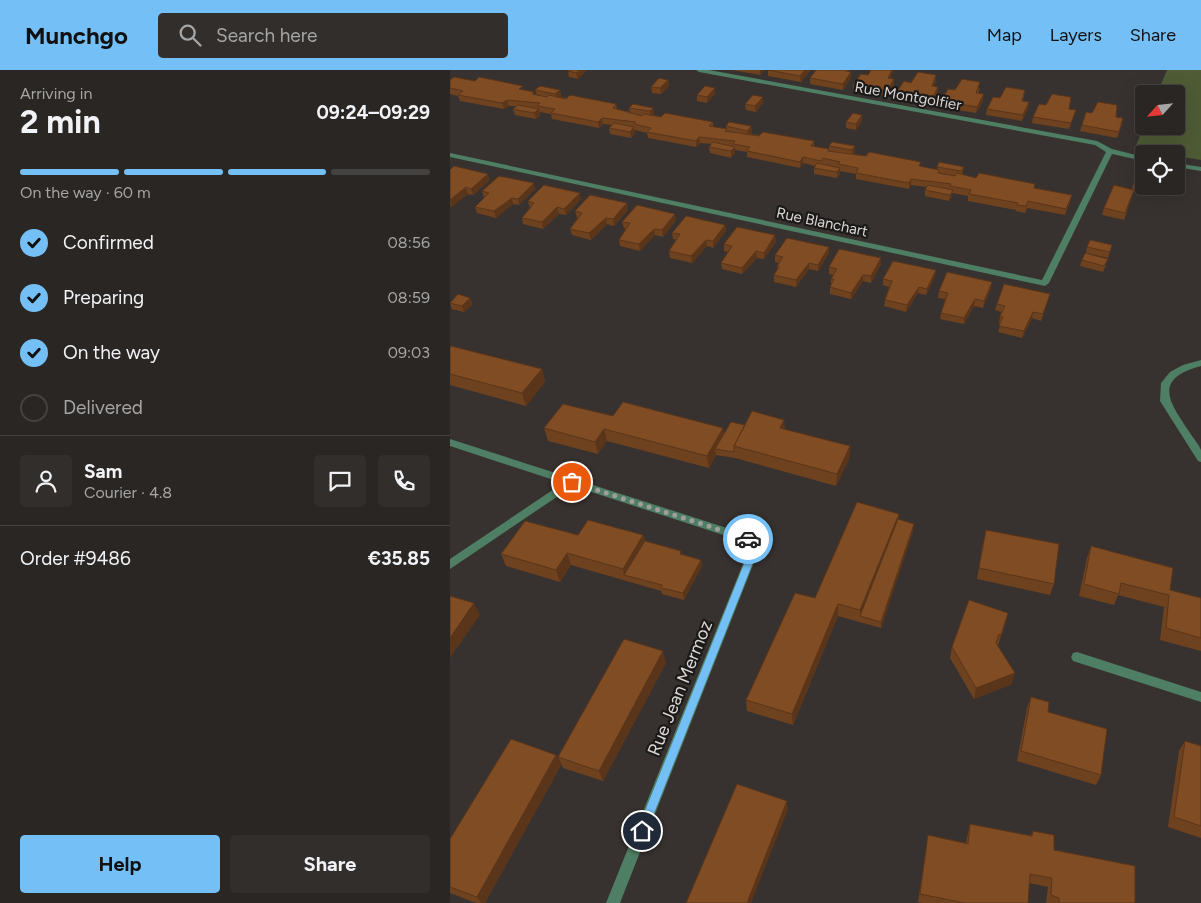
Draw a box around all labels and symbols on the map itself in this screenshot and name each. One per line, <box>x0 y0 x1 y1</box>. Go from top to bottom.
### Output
street label: Rue Montgolfier <box>853 78 963 114</box>
north arrow <box>1135 85 1185 135</box>
street label: Rue Blanchart <box>775 204 870 241</box>
pin <box>551 461 593 503</box>
courier <box>723 514 773 564</box>
street label: Rue Jean Mermoz <box>643 617 717 759</box>
pin <box>621 810 663 852</box>

